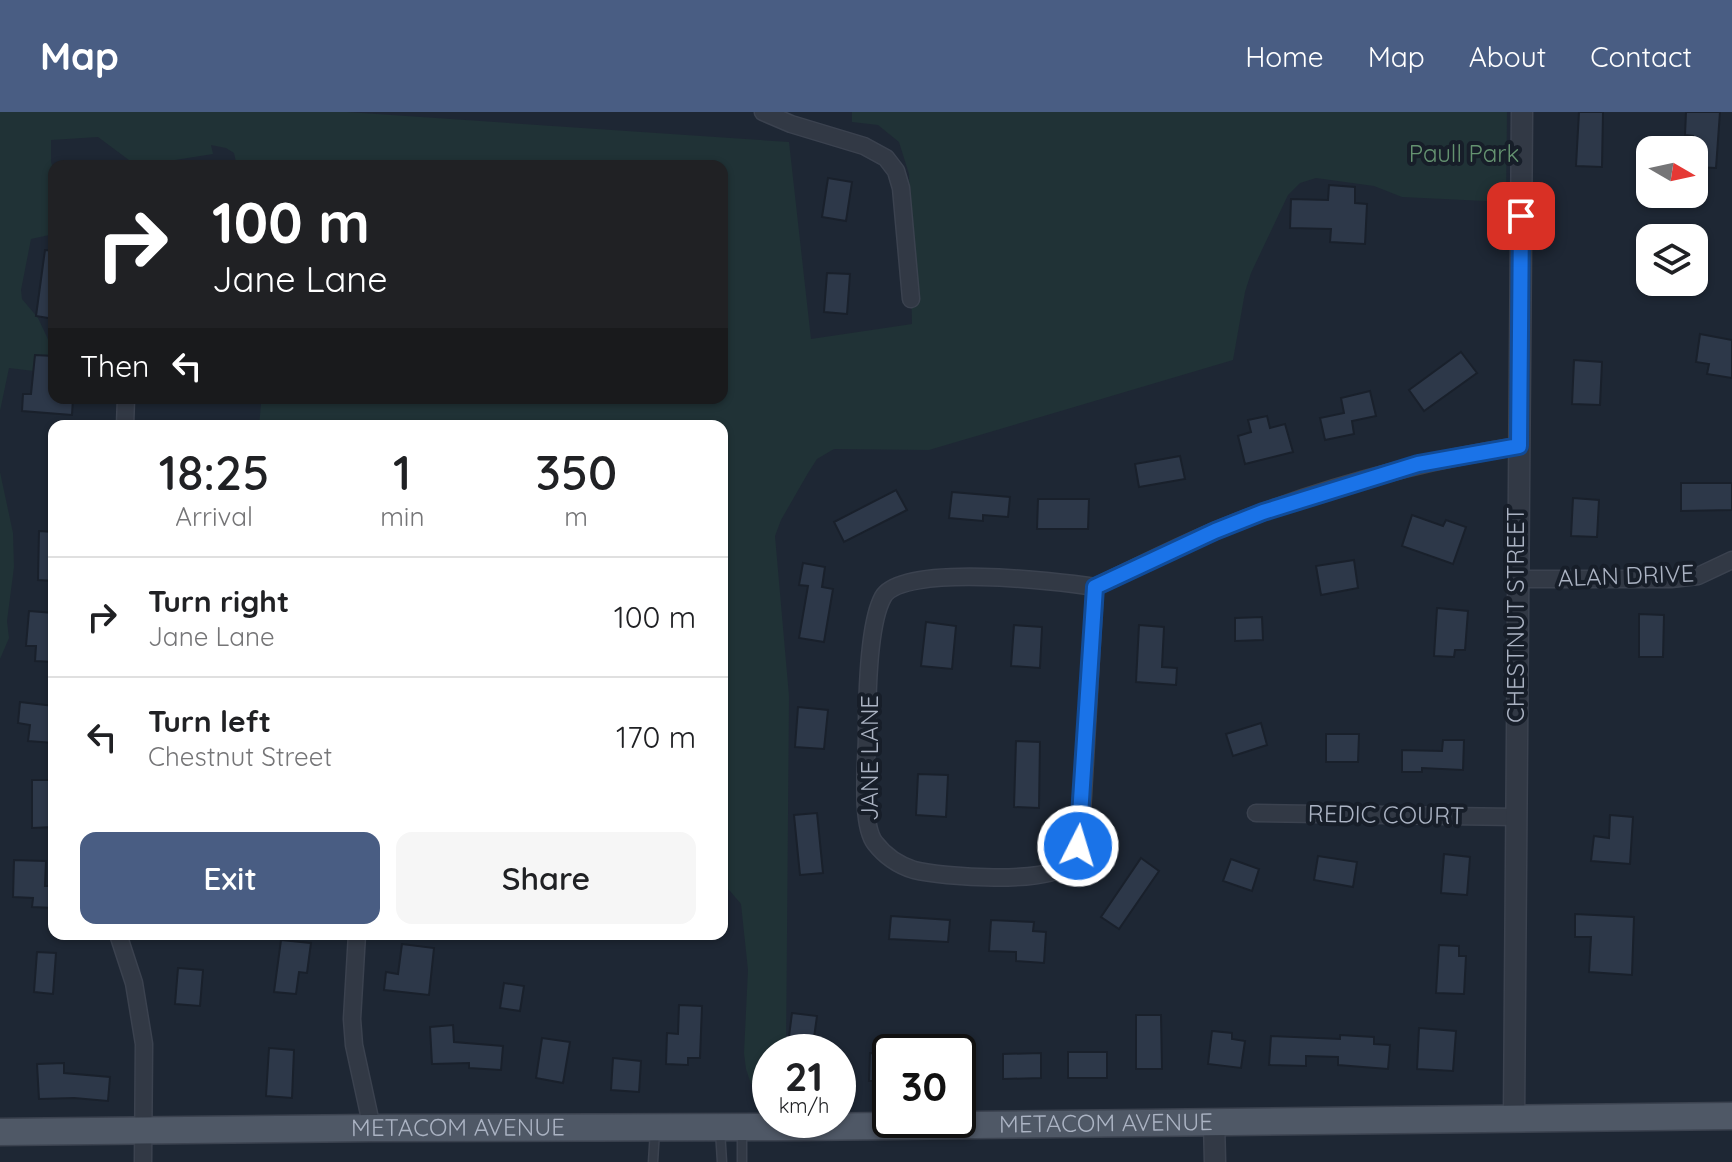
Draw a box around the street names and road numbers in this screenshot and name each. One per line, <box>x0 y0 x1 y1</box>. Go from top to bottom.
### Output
street label: CHESTNUT STREET <box>1500 507 1530 723</box>
street label: ALAN DRIVE <box>1557 558 1695 592</box>
street label: JANE LANE <box>854 695 884 821</box>
street label: REDIC COURT <box>1307 798 1465 830</box>
street label: METACOM AVENUE <box>999 1106 1213 1139</box>
street label: METACOM AVENUE <box>351 1112 565 1142</box>

